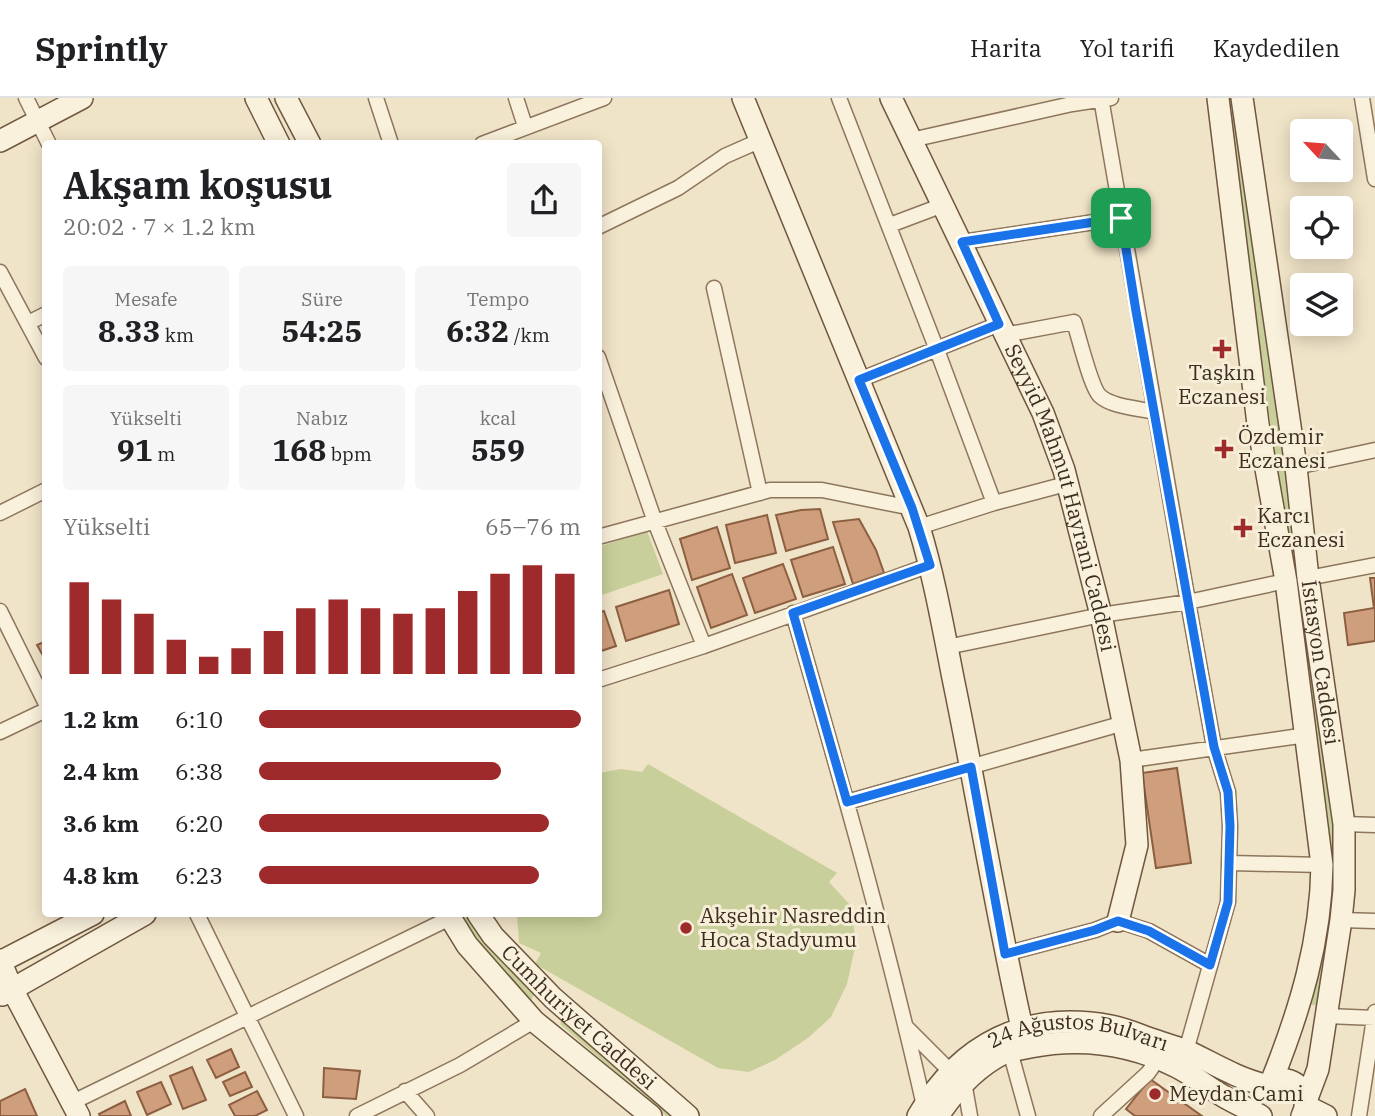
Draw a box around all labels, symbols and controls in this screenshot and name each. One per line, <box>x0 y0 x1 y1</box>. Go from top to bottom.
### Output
text: Sprintly <box>35 27 168 70</box>
text: Harita <box>970 32 1042 64</box>
text: Yol tarifi <box>1080 32 1175 64</box>
text: Kaydedilen <box>1213 32 1340 64</box>
north arrow <box>1290 119 1353 182</box>
map controls <box>1290 119 1353 336</box>
text: Akşam koşusu <box>63 160 332 209</box>
button: share <box>507 163 581 237</box>
pin <box>1091 188 1151 248</box>
button: locate <box>1290 196 1353 259</box>
icon: arrive <box>1102 199 1140 237</box>
text: 20:02 · 7 × 1.2 km <box>63 211 256 241</box>
button: layers <box>1290 273 1353 336</box>
text: Mesafe <box>115 287 177 311</box>
text: Süre <box>301 287 343 311</box>
text: Tempo <box>467 287 529 311</box>
text: 8.33 <box>98 311 160 350</box>
text: 54:25 <box>281 311 363 350</box>
text: 6:32 <box>446 311 509 350</box>
text: km <box>160 323 194 347</box>
text: /km <box>509 323 550 347</box>
street label: Seyyid Mahmut Hayrani Caddesi <box>999 339 1123 654</box>
marker: Taşkın Eczanesi <box>1214 341 1230 357</box>
place label: Taşkın Eczanesi <box>1178 358 1266 410</box>
text: Yükselti <box>110 406 182 430</box>
text: Nabız <box>296 406 348 430</box>
text: kcal <box>480 406 516 430</box>
place label: Özdemir Eczanesi <box>1238 422 1326 474</box>
text: 91 <box>117 430 153 469</box>
text: 168 <box>272 430 326 469</box>
text: 559 <box>471 430 525 469</box>
marker: Özdemir Eczanesi <box>1216 441 1232 457</box>
text: m <box>153 442 175 466</box>
text: bpm <box>326 442 372 466</box>
place label: Karcı Eczanesi <box>1257 501 1345 553</box>
text: Yükselti <box>63 511 150 541</box>
text: 65–76 m <box>485 511 581 541</box>
marker: Karcı Eczanesi <box>1235 520 1251 536</box>
street label: İstasyon Caddesi <box>1295 578 1347 747</box>
text: 1.2 km <box>63 704 139 734</box>
text: 6:10 <box>175 704 223 734</box>
text: 2.4 km <box>63 756 139 786</box>
text: 6:38 <box>175 756 223 786</box>
text: 3.6 km <box>63 808 139 838</box>
text: 6:20 <box>175 808 223 838</box>
text: 4.8 km <box>63 860 139 890</box>
text: 6:23 <box>175 860 223 890</box>
place label: Akşehir Nasreddin Hoca Stadyumu <box>700 901 886 953</box>
marker: Akşehir Nasreddin Hoca Stadyumu <box>678 920 694 936</box>
street label: Cumhuriyet Caddesi <box>496 938 663 1095</box>
text: 24 Ağustos Bulvarı <box>982 1007 1172 1057</box>
street label: 24 Ağustos Bulvarı <box>988 1034 1172 1060</box>
place label: Meydan Cami <box>1169 1079 1304 1107</box>
marker: Meydan Cami <box>1147 1086 1163 1102</box>

